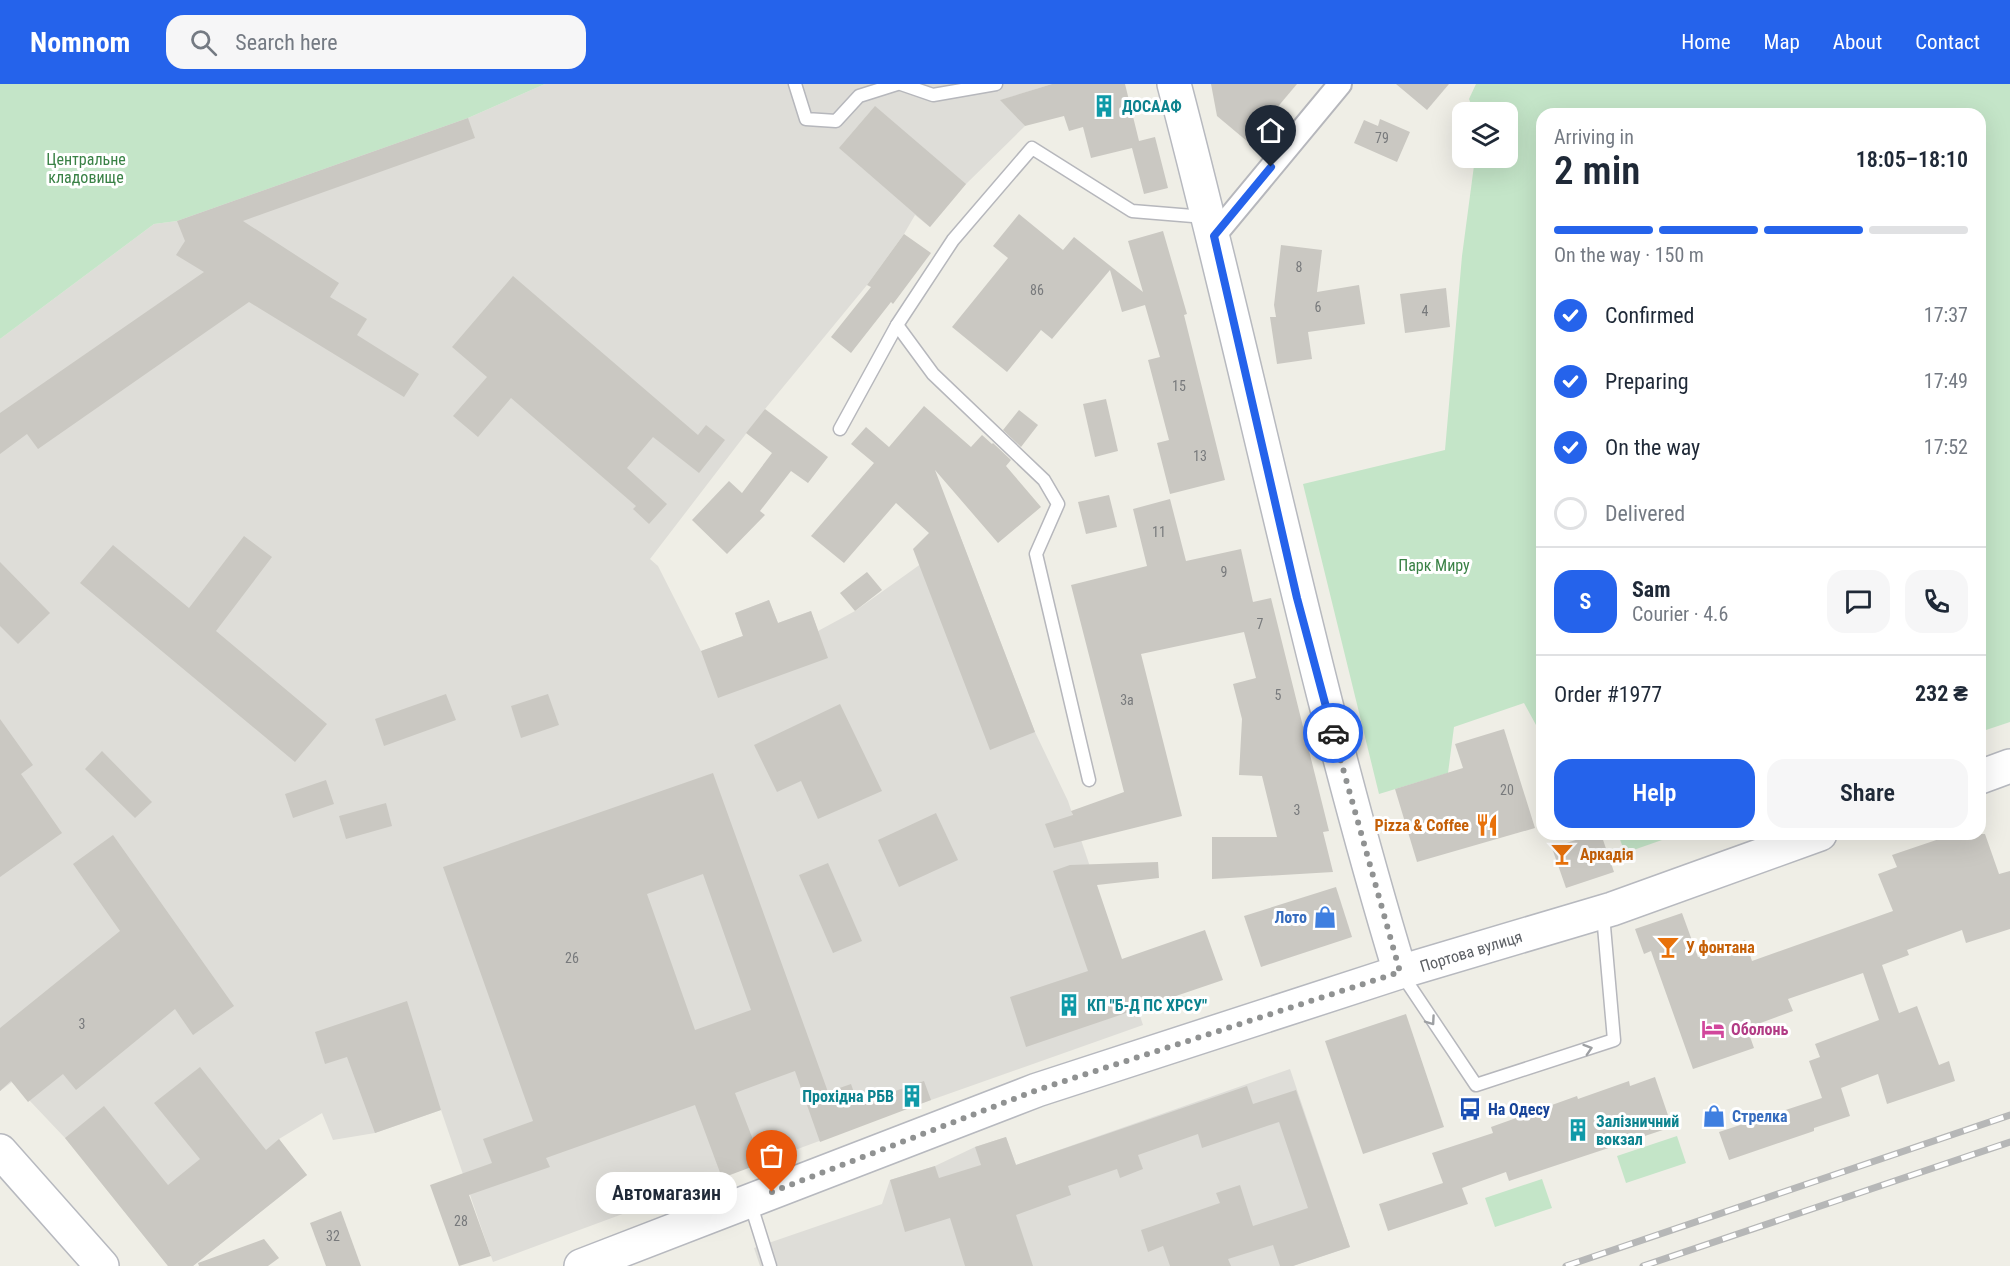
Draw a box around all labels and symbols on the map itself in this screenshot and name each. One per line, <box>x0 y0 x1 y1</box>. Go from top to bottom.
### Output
building icon: ДОСААФ <box>1091 93 1117 119</box>
place label: ДОСААФ <box>1122 97 1182 116</box>
pin <box>1245 105 1296 167</box>
house number: 79 <box>1375 130 1389 146</box>
park label: Центральне кладовище <box>46 150 126 187</box>
house number: 8 <box>1296 259 1303 275</box>
house number: 86 <box>1030 282 1044 298</box>
house number: 6 <box>1315 299 1322 315</box>
house number: 4 <box>1422 303 1429 319</box>
house number: 15 <box>1172 378 1186 394</box>
house number: 13 <box>1193 448 1207 464</box>
house number: 11 <box>1152 524 1166 540</box>
park label: Парк Миру <box>1398 556 1470 575</box>
house number: 9 <box>1221 564 1227 580</box>
house number: 7 <box>1257 616 1264 632</box>
house number: 5 <box>1275 687 1282 703</box>
house number: 3а <box>1120 692 1134 708</box>
courier <box>1303 703 1363 763</box>
house number: 20 <box>1500 782 1514 798</box>
house number: 3 <box>1294 802 1300 818</box>
restaurant icon: Pizza & Coffee <box>1474 812 1500 838</box>
place label: Pizza & Coffee <box>1375 816 1469 835</box>
bar icon: Аркадія <box>1549 841 1575 867</box>
place label: Аркадія <box>1580 845 1634 864</box>
shop icon: Лото <box>1312 904 1338 930</box>
place label: Лото <box>1274 908 1307 927</box>
street label: Портова вулиця <box>1418 927 1525 976</box>
bar icon: У фонтана <box>1655 934 1681 960</box>
place label: У фонтана <box>1686 938 1755 957</box>
house number: 26 <box>565 950 579 966</box>
building icon: КП "Б-Д ПС ХРСУ" <box>1056 992 1082 1018</box>
place label: КП "Б-Д ПС ХРСУ" <box>1087 996 1207 1015</box>
one-way arrow <box>1424 1014 1435 1025</box>
house number: 3 <box>79 1016 85 1032</box>
hotel icon: Оболонь <box>1700 1016 1726 1042</box>
place label: Оболонь <box>1731 1020 1788 1039</box>
one-way arrow <box>1582 1043 1593 1056</box>
building icon: Прохідна РБВ <box>899 1083 925 1109</box>
place label: Прохідна РБВ <box>802 1087 894 1106</box>
bus stop icon: На Одесу <box>1457 1096 1483 1122</box>
place label: На Одесу <box>1488 1100 1550 1119</box>
shop icon: Стрелка <box>1701 1103 1727 1129</box>
place label: Стрелка <box>1732 1107 1788 1126</box>
place label: Залізничний вокзал <box>1596 1112 1679 1149</box>
building icon: Залізничний вокзал <box>1565 1117 1591 1143</box>
pin <box>746 1130 797 1192</box>
callout: Автомагазин <box>595 1171 736 1213</box>
house number: 28 <box>454 1213 468 1229</box>
house number: 32 <box>326 1228 340 1244</box>

